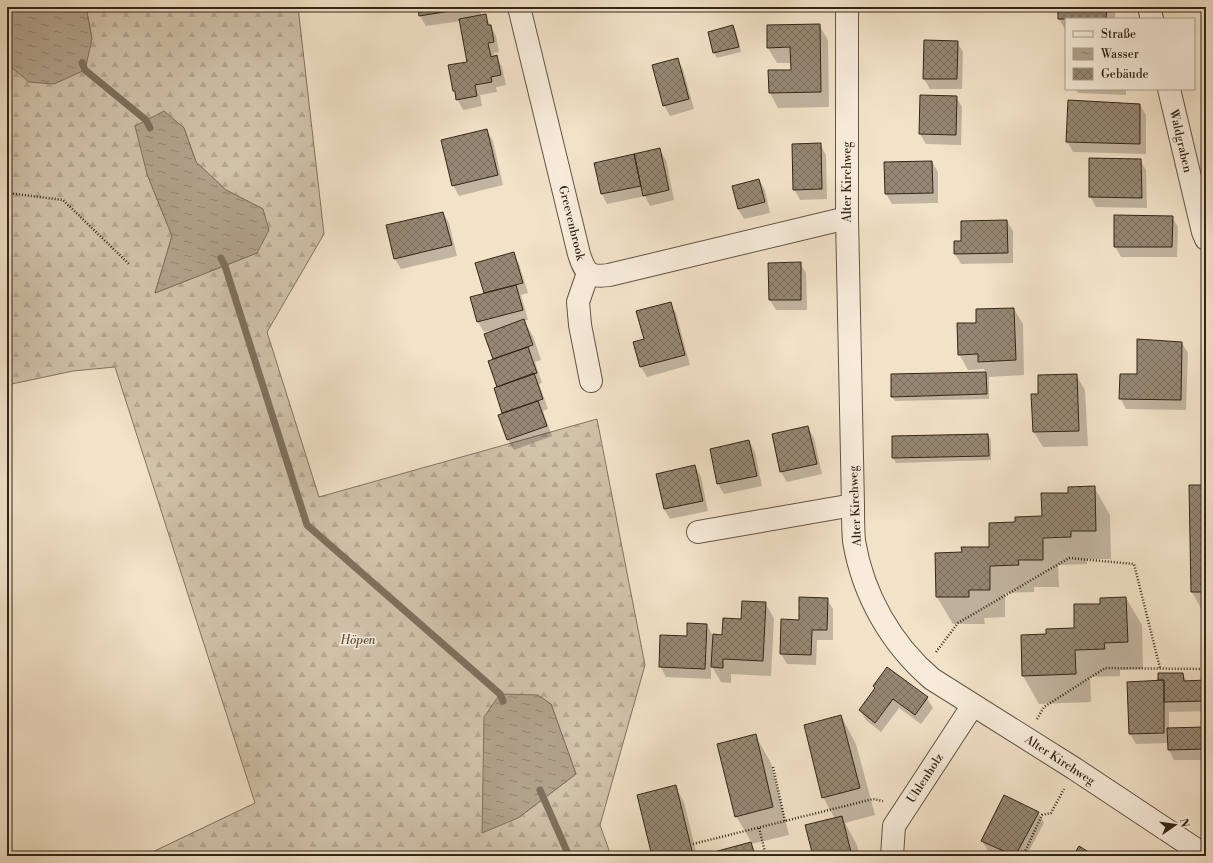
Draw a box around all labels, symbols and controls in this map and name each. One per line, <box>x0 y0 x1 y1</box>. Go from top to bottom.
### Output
legend <box>1065 18 1195 90</box>
text: Straße <box>1101 27 1136 42</box>
text: Wasser <box>1100 47 1139 62</box>
text: Gebäude <box>1101 67 1149 82</box>
street label: Waldgraben <box>1166 107 1195 174</box>
street label: Alter Kirchweg <box>840 141 855 223</box>
street label: Greevenbrook <box>555 184 588 263</box>
street label: Alter Kirchweg <box>846 464 865 548</box>
park label: Höpen <box>340 633 376 648</box>
street label: Alter Kirchweg <box>1021 732 1098 789</box>
street label: Uhlenholz <box>904 751 947 806</box>
north arrow <box>1155 805 1195 845</box>
text: N <box>1176 817 1192 829</box>

